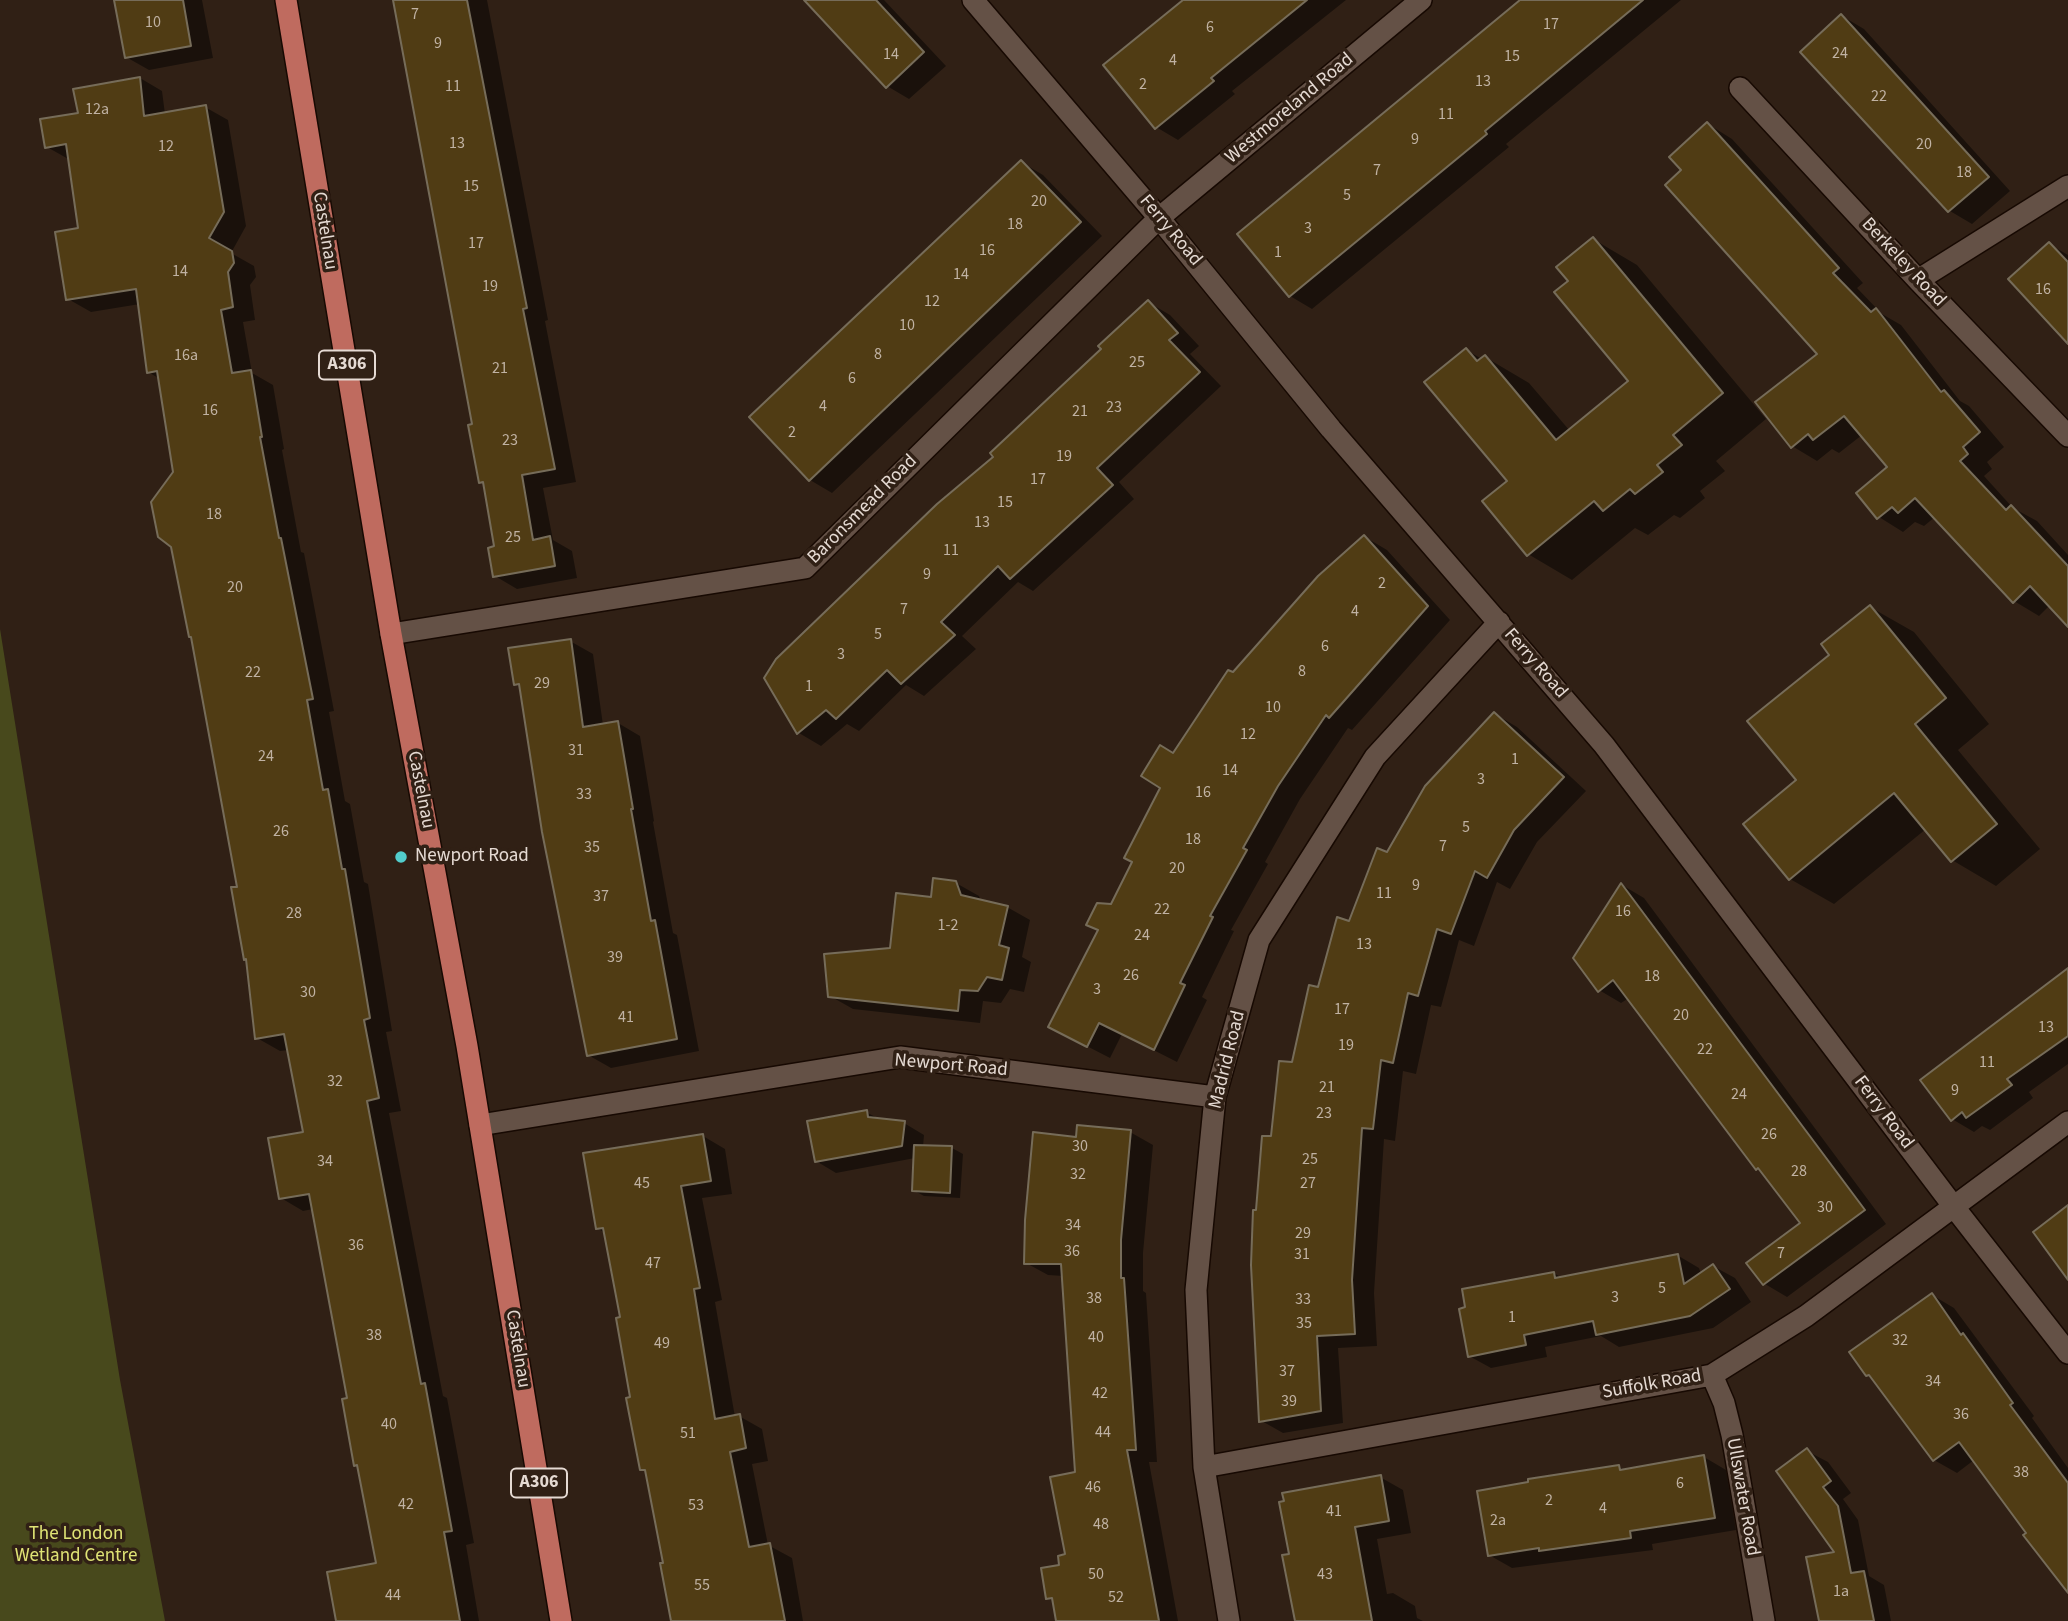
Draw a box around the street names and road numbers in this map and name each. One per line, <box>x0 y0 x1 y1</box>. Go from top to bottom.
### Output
street label: Westmoreland Road <box>1221 49 1359 169</box>
street label: Castelnau <box>307 190 341 272</box>
street label: Ferry Road <box>1134 191 1206 271</box>
street label: Berkeley Road <box>1856 214 1950 312</box>
road number: A306 <box>319 351 375 380</box>
street label: Baronsmead Road <box>804 451 922 569</box>
street label: Ferry Road <box>1498 624 1572 704</box>
street label: Castelnau <box>401 749 439 831</box>
street label: Madrid Road <box>1205 1009 1251 1111</box>
street label: Newport Road <box>893 1050 1009 1082</box>
street label: Ferry Road <box>1848 1072 1918 1154</box>
street label: Castelnau <box>500 1308 534 1390</box>
street label: Suffolk Road <box>1601 1365 1703 1405</box>
street label: Ullswater Road <box>1720 1436 1764 1558</box>
road number: A306 <box>511 1468 567 1498</box>

